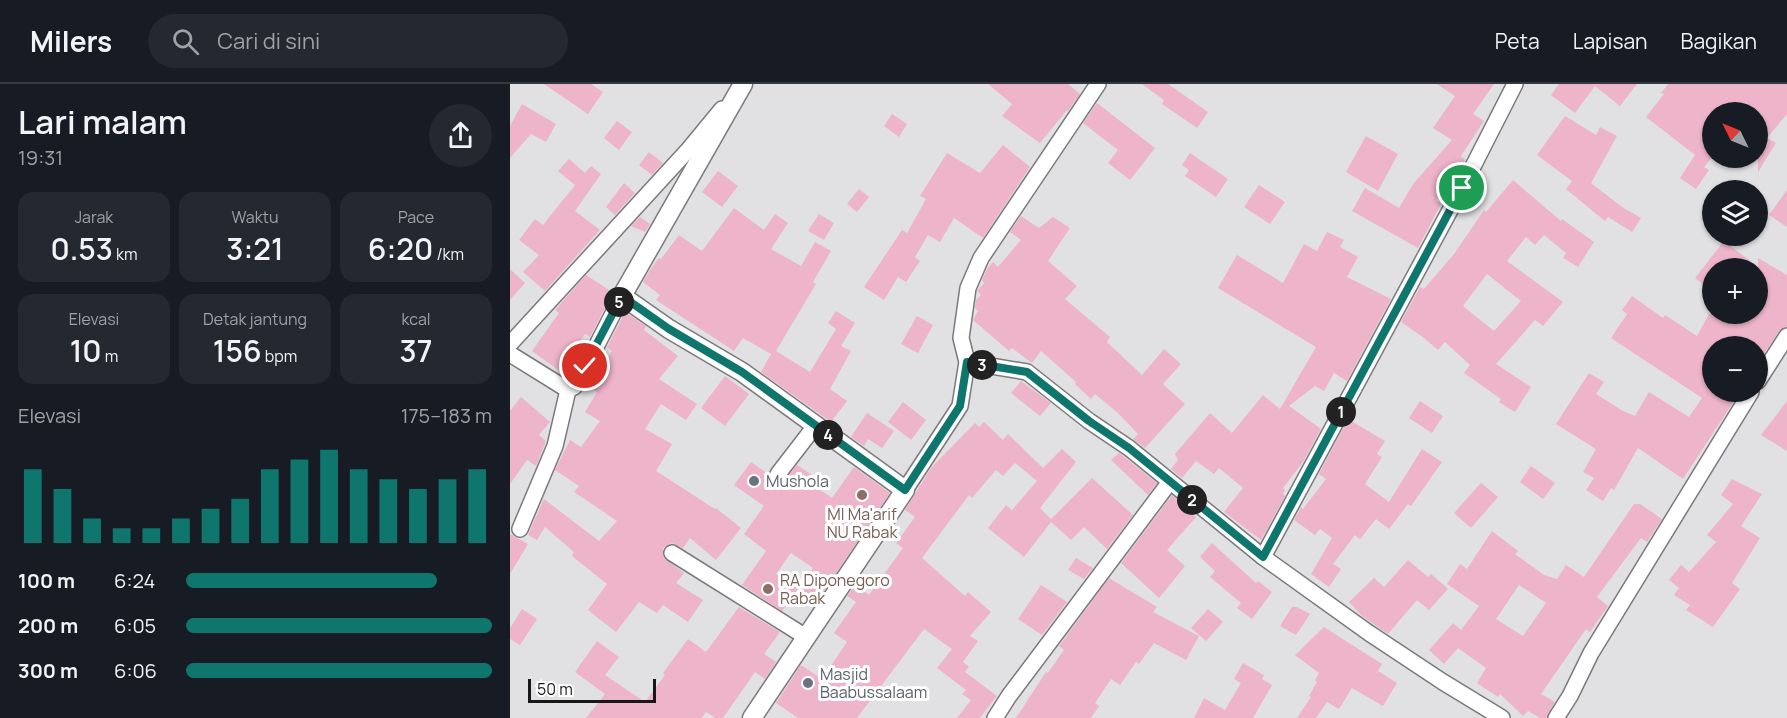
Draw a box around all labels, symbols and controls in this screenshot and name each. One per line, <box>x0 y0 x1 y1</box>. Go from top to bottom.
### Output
search box <box>148 14 568 68</box>
text: Milers <box>30 22 112 60</box>
icon: search <box>169 25 202 58</box>
text: Cari di sini <box>217 26 320 56</box>
text: Peta <box>1495 27 1540 55</box>
text: Lapisan <box>1573 27 1648 55</box>
text: Bagikan <box>1681 27 1757 55</box>
text: Lari malam <box>18 99 187 144</box>
north arrow <box>1702 102 1768 168</box>
map controls <box>1702 102 1768 402</box>
button: share <box>429 104 492 167</box>
text: 19:31 <box>18 144 63 171</box>
pin <box>1436 162 1487 213</box>
icon: arrive <box>1445 171 1478 204</box>
button: layers <box>1702 180 1768 246</box>
text: Jarak <box>75 206 113 228</box>
text: Waktu <box>232 206 278 228</box>
text: Pace <box>398 206 434 228</box>
text: 0.53 <box>50 228 113 269</box>
text: 3:21 <box>226 228 284 269</box>
text: 6:20 <box>368 228 433 269</box>
text: km <box>113 243 138 265</box>
text: /km <box>433 243 464 265</box>
button: + <box>1702 258 1768 324</box>
pin: 5 <box>604 287 634 317</box>
text: 5 <box>614 291 624 313</box>
text: Elevasi <box>69 308 119 330</box>
text: Detak jantung <box>203 308 307 330</box>
text: kcal <box>401 308 431 330</box>
text: 10 <box>70 330 102 371</box>
text: 156 <box>213 330 262 371</box>
text: 37 <box>400 330 432 371</box>
button: − <box>1702 336 1768 402</box>
pin <box>559 340 610 391</box>
text: m <box>102 345 118 367</box>
text: bpm <box>262 345 297 367</box>
icon: check <box>568 349 601 382</box>
pin: 3 <box>967 350 997 380</box>
text: 3 <box>977 354 987 376</box>
pin: 1 <box>1326 397 1356 427</box>
text: 1 <box>1337 401 1345 423</box>
text: Elevasi <box>18 402 81 429</box>
text: 175–183 m <box>401 402 492 429</box>
pin: 4 <box>813 420 843 450</box>
text: 4 <box>823 424 833 446</box>
place label: Mushola <box>766 470 829 492</box>
marker: Mushola <box>747 474 761 488</box>
pin: 2 <box>1177 485 1207 515</box>
marker: MI Ma'arif NU Rabak <box>855 488 869 502</box>
text: 2 <box>1187 489 1197 511</box>
place label: MI Ma'arif NU Rabak <box>827 503 898 543</box>
text: 100 m <box>18 567 75 594</box>
text: 6:24 <box>114 567 155 594</box>
place label: RA Diponegoro Rabak <box>780 569 890 609</box>
marker: RA Diponegoro Rabak <box>761 582 775 596</box>
text: 200 m <box>18 612 78 639</box>
text: 6:05 <box>114 612 156 639</box>
text: 300 m <box>18 657 78 684</box>
text: 6:06 <box>114 657 157 684</box>
place label: Masjid Baabussalaam <box>820 663 927 703</box>
scale bar <box>528 676 656 704</box>
marker: Masjid Baabussalaam <box>801 676 815 690</box>
text: 50 m <box>537 678 573 700</box>

